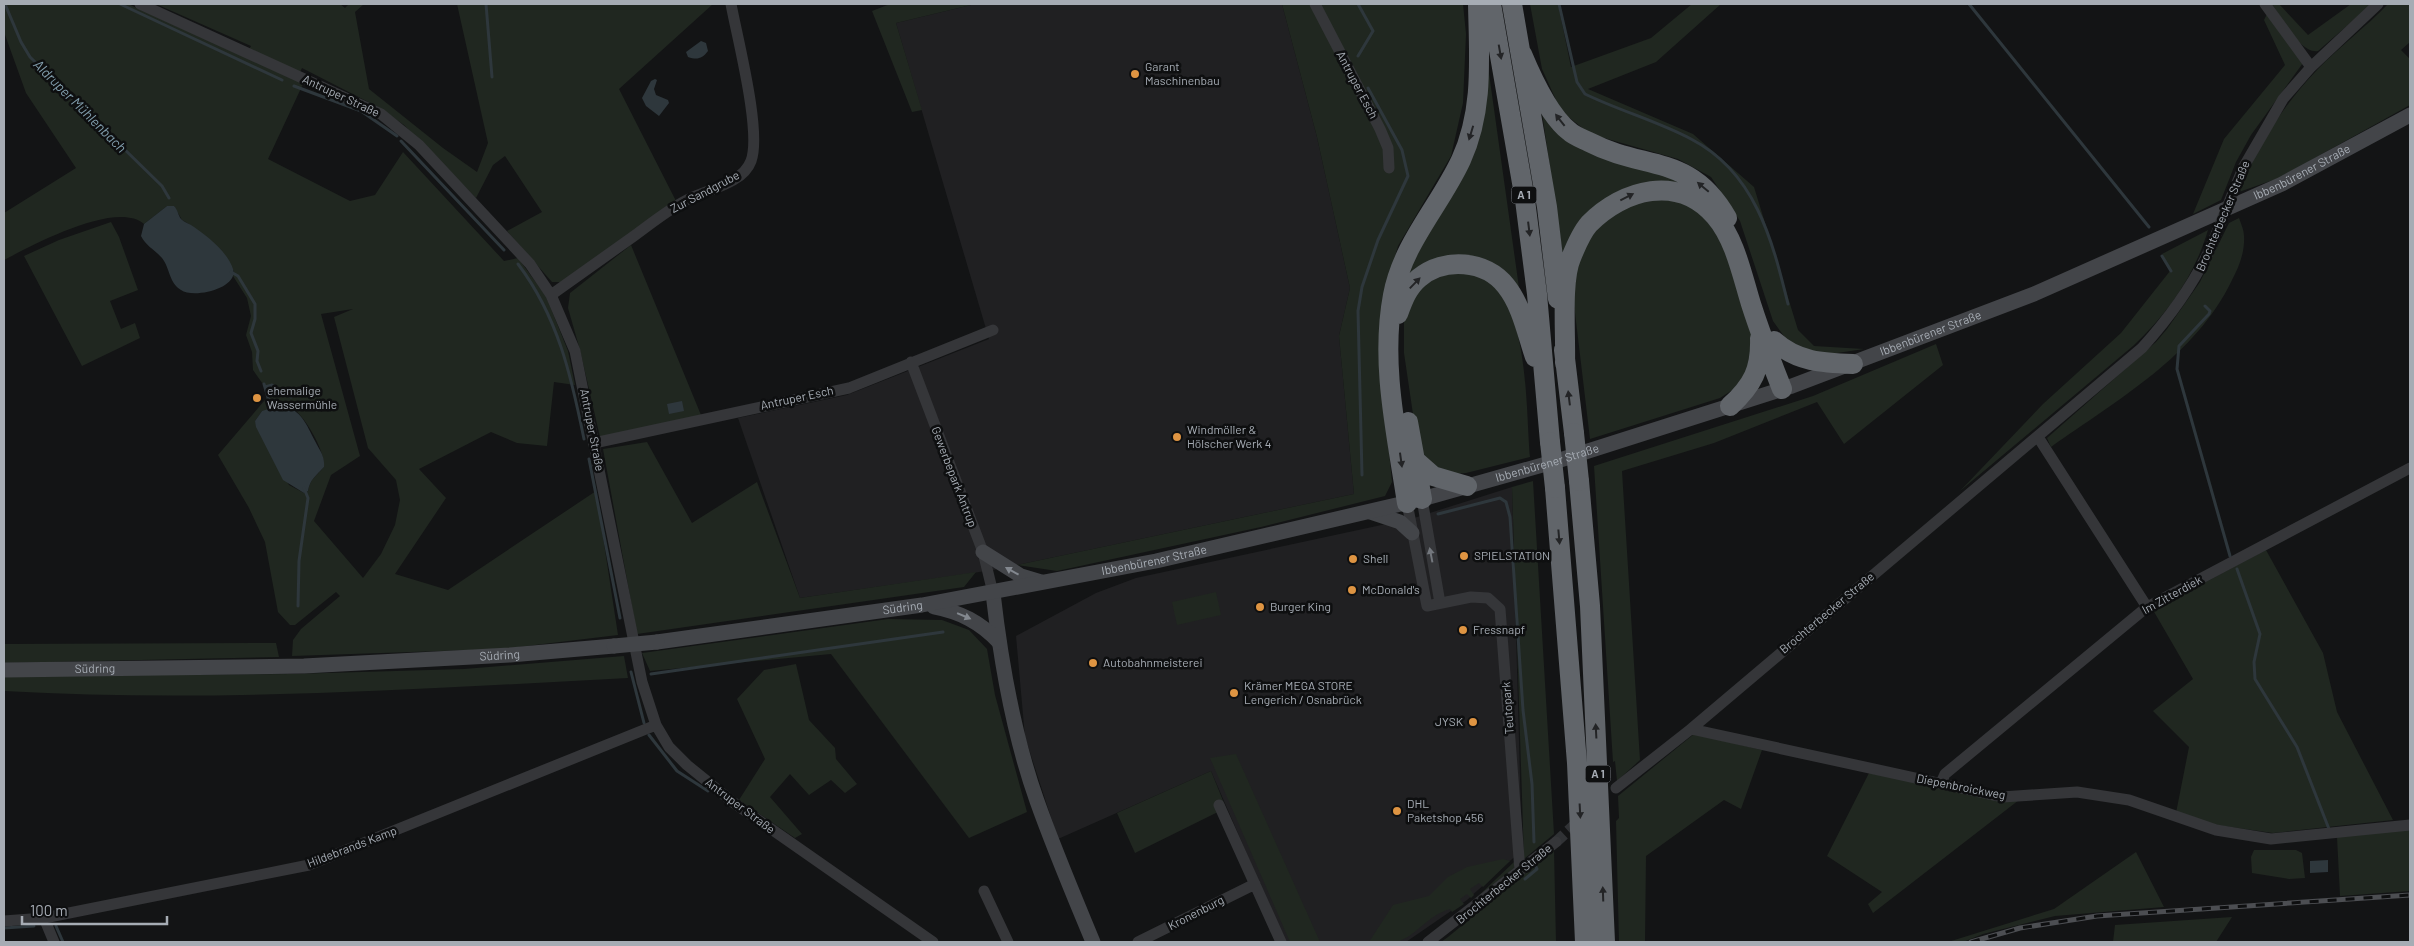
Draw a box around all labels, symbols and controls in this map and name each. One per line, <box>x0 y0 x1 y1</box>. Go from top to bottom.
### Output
one-way arrow <box>1497 44 1505 60</box>
street label: Antruper Esch <box>1334 48 1382 121</box>
water label: Aldruper Mühlenbach <box>30 56 130 156</box>
place label: Garant Maschinenbau <box>1145 59 1220 87</box>
marker: Garant Maschinenbau <box>1129 68 1141 80</box>
street label: Antruper Straße <box>301 71 382 119</box>
one-way arrow <box>1554 113 1565 126</box>
one-way arrow <box>1467 126 1475 141</box>
street label: Ibbenbürener Straße <box>2251 141 2352 202</box>
street label: Brochterbecker Straße <box>2192 158 2252 273</box>
street label: Zur Sandgrube <box>668 167 741 215</box>
one-way arrow <box>1697 182 1710 193</box>
road number: A 1 <box>1512 186 1536 204</box>
one-way arrow <box>1620 193 1634 201</box>
one-way arrow <box>1525 222 1533 238</box>
one-way arrow <box>1409 277 1421 289</box>
street label: Ibbenbürener Straße <box>1878 307 1983 358</box>
street label: Antruper Esch <box>759 382 835 412</box>
place label: ehemalige Wassermühle <box>267 383 337 411</box>
street label: Antruper Straße <box>578 387 608 472</box>
one-way arrow <box>1565 390 1573 406</box>
marker: ehemalige Wassermühle <box>251 392 263 404</box>
place label: Windmöller & Hölscher Werk 4 <box>1187 422 1271 450</box>
street label: Gewerbepark Antrup <box>929 424 981 529</box>
marker: Windmöller & Hölscher Werk 4 <box>1171 431 1183 443</box>
street label: Ibbenbürener Straße <box>1493 440 1600 484</box>
one-way arrow <box>1397 453 1405 469</box>
one-way arrow <box>1555 529 1563 545</box>
street label: Ibbenbürener Straße <box>1100 541 1208 577</box>
one-way arrow <box>1426 547 1434 563</box>
place label: SPIELSTATION <box>1474 548 1550 562</box>
marker: SPIELSTATION <box>1458 550 1470 562</box>
place label: Shell <box>1363 551 1388 565</box>
marker: Shell <box>1347 553 1359 565</box>
one-way arrow <box>1005 567 1020 575</box>
street label: Brochterbecker Straße <box>1776 569 1876 656</box>
street label: Im Zitterdiek <box>2139 572 2204 616</box>
place label: McDonald's <box>1362 582 1420 596</box>
marker: McDonald's <box>1346 584 1358 596</box>
street label: Südring <box>882 597 923 616</box>
place label: Burger King <box>1270 599 1331 613</box>
marker: Burger King <box>1254 601 1266 613</box>
one-way arrow <box>957 612 971 620</box>
place label: Fressnapf <box>1473 622 1525 636</box>
marker: Fressnapf <box>1457 624 1469 636</box>
street label: Südring <box>479 646 520 663</box>
place label: Autobahnmeisterei <box>1103 655 1202 669</box>
marker: Autobahnmeisterei <box>1087 657 1099 669</box>
street label: Südring <box>75 661 115 675</box>
place label: Krämer MEGA STORE Lengerich / Osnabrück <box>1244 678 1362 706</box>
street label: Teutopark <box>1498 681 1516 735</box>
marker: Krämer MEGA STORE Lengerich / Osnabrück <box>1228 687 1240 699</box>
place label: JYSK <box>1435 714 1464 728</box>
marker: JYSK <box>1467 716 1479 728</box>
one-way arrow <box>1592 723 1600 739</box>
road number: A 1 <box>1586 766 1610 782</box>
street label: Diepenbroickweg <box>1916 771 2007 802</box>
street label: Antruper Straße <box>703 774 778 836</box>
place label: DHL Paketshop 456 <box>1407 796 1483 824</box>
one-way arrow <box>1576 804 1584 820</box>
marker: DHL Paketshop 456 <box>1391 805 1403 817</box>
street label: Hildebrands Kamp <box>305 823 398 870</box>
street label: Brochterbecker Straße <box>1453 840 1554 926</box>
one-way arrow <box>1599 885 1607 901</box>
street label: Kronenburg <box>1165 892 1226 932</box>
scale bar <box>22 894 168 926</box>
text: 100 m <box>30 901 68 919</box>

